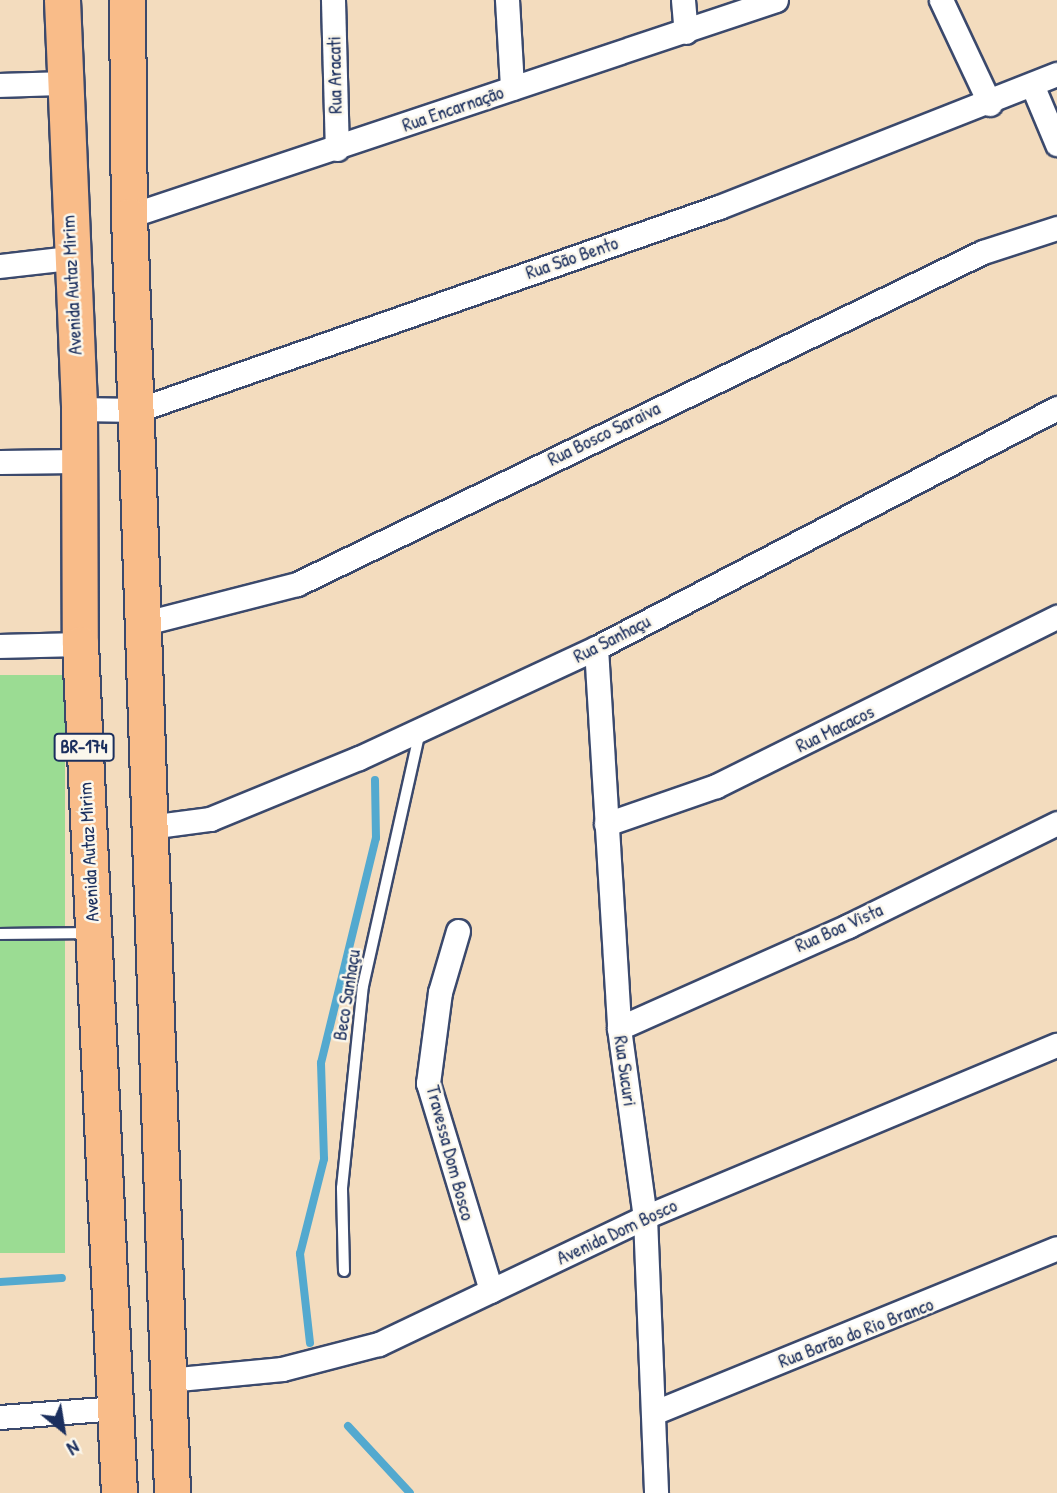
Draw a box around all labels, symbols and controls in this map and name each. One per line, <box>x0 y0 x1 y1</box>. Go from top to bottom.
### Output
street label: Rua Aracati <box>323 36 347 114</box>
street label: Rua Encarnação <box>399 81 507 137</box>
street label: Avenida Autaz Mirim <box>57 215 87 355</box>
street label: Rua São Bento <box>523 232 621 284</box>
street label: Rua Bosco Saraiva <box>544 397 664 471</box>
street label: Rua Sanhaçu <box>570 610 654 668</box>
street label: Rua Macacos <box>792 700 878 758</box>
road number: BR-174 <box>52 732 116 762</box>
street label: Avenida Autaz Mirim <box>74 782 104 922</box>
street label: Rua Boa Vista <box>792 899 886 957</box>
street label: Beco Sanhaçu <box>329 948 365 1042</box>
street label: Rua Sucuri <box>609 1034 641 1108</box>
street label: Travessa Dom Bosco <box>421 1083 479 1223</box>
street label: Avenida Dom Bosco <box>553 1194 681 1270</box>
street label: Rua Barão do Rio Branco <box>775 1293 937 1373</box>
north arrow <box>28 1395 98 1465</box>
text: N <box>63 1434 84 1462</box>

